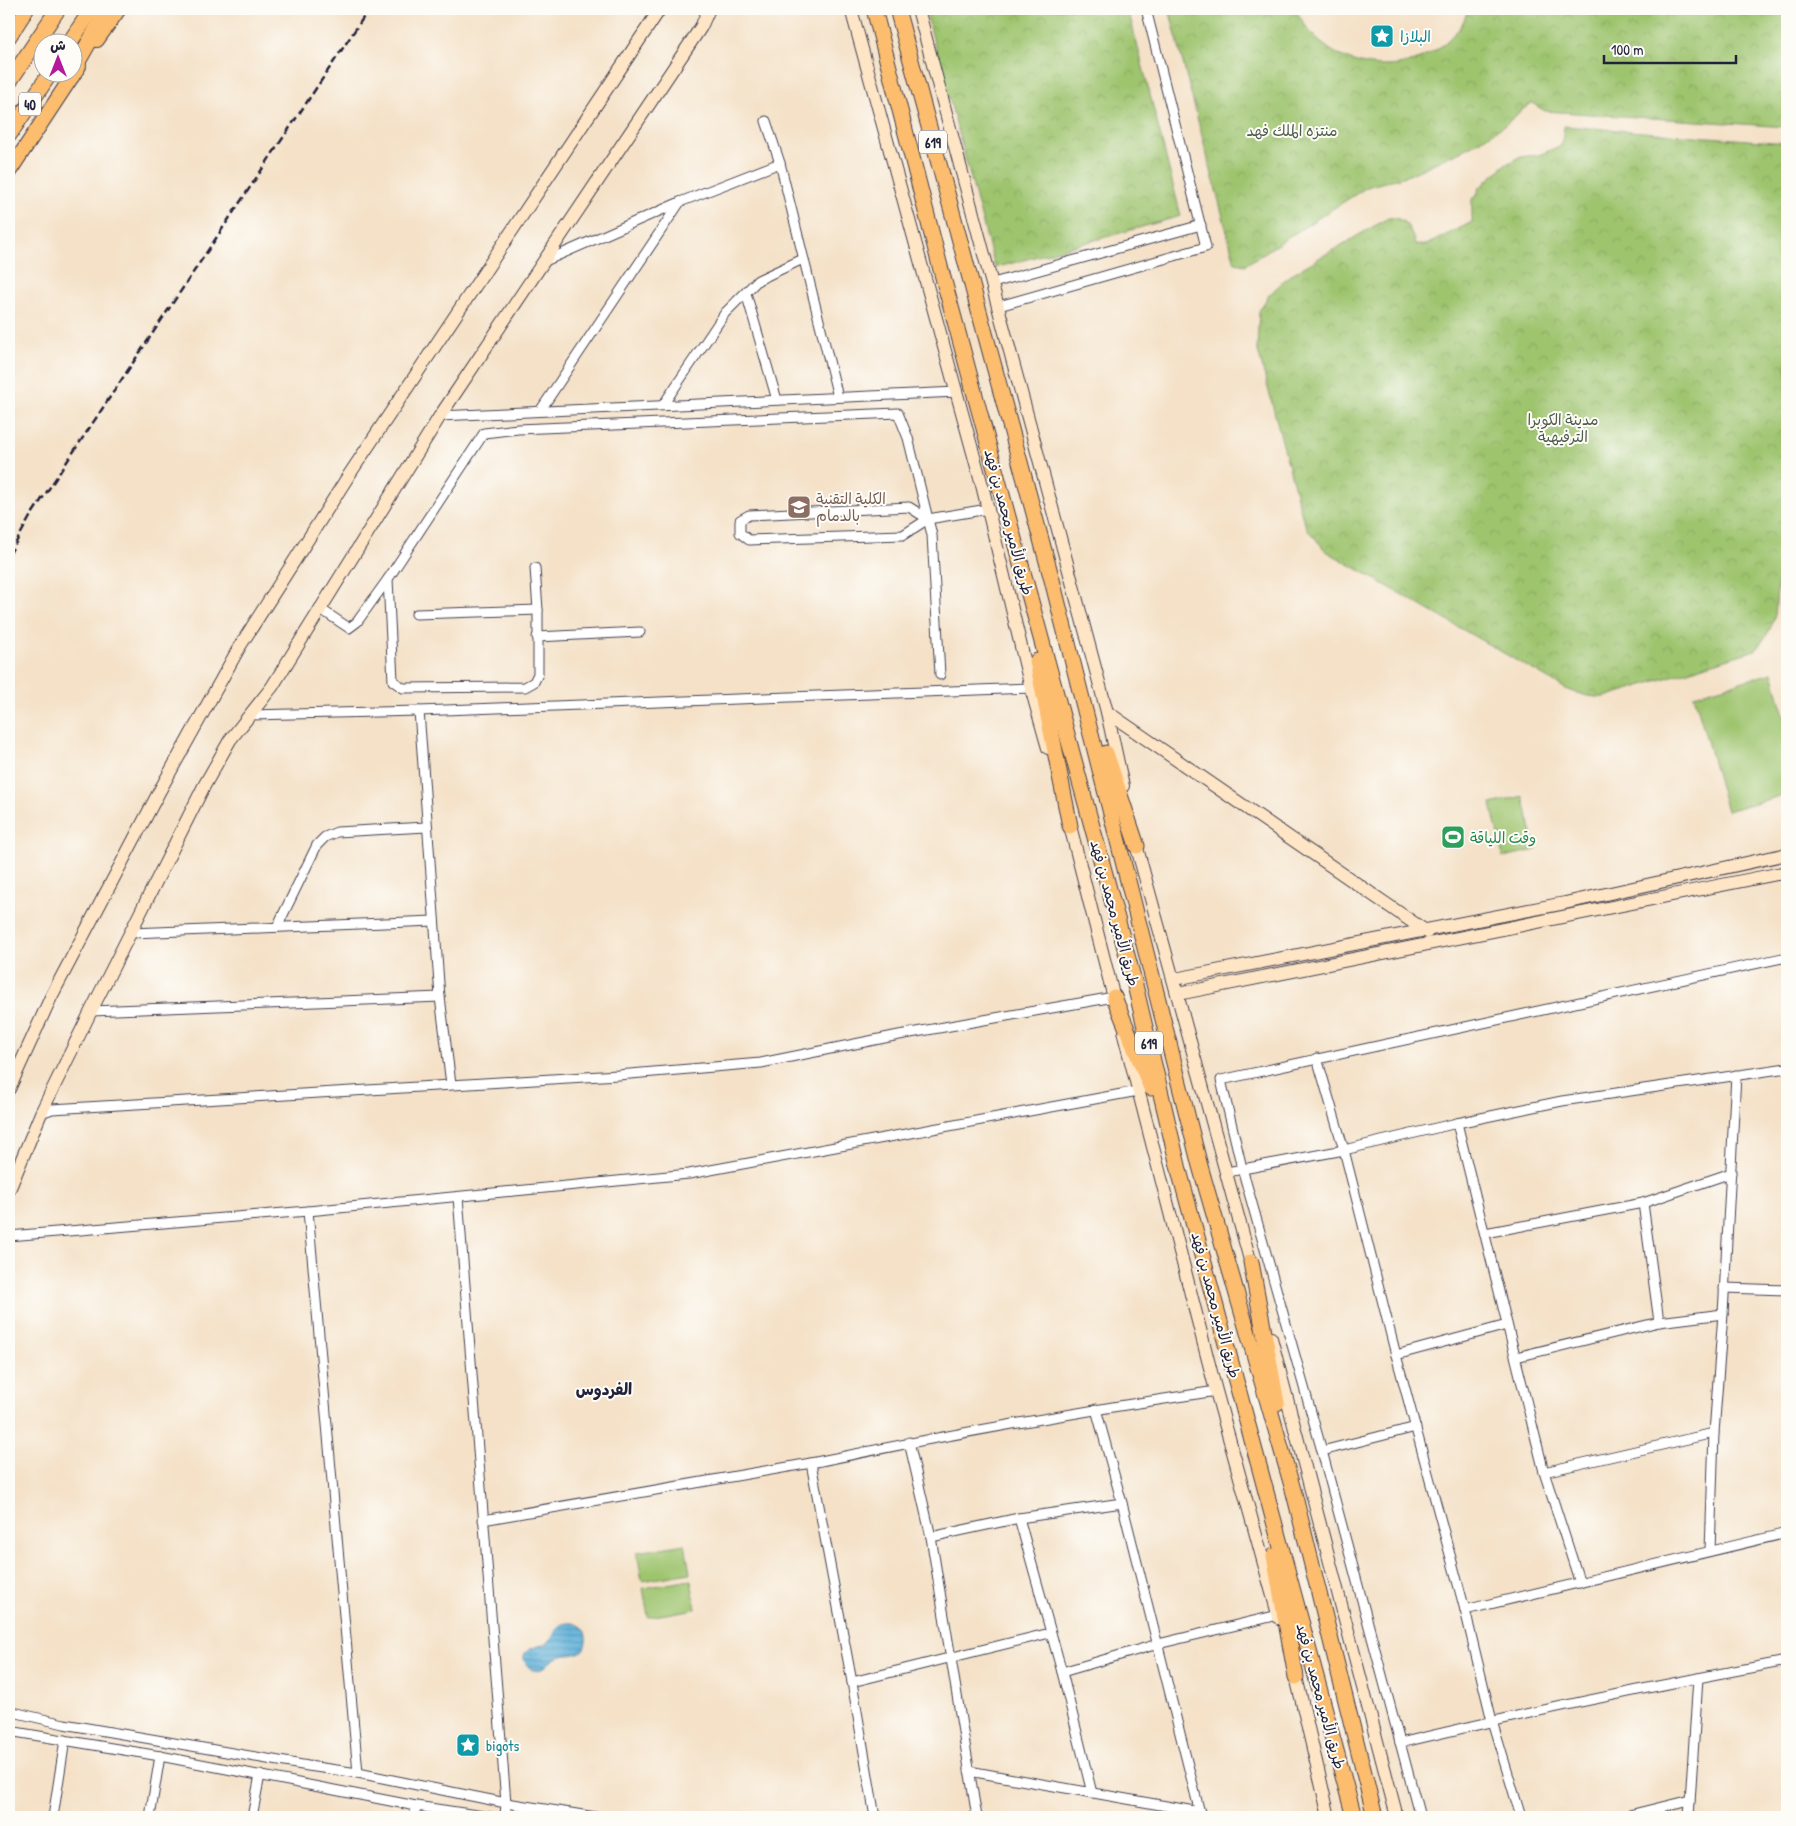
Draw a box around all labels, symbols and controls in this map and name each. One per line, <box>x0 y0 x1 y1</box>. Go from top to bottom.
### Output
place icon: البلازا <box>1369 23 1395 49</box>
place label: البلازا <box>1400 26 1431 47</box>
north arrow <box>32 32 82 82</box>
scale bar <box>1604 32 1736 64</box>
text: ش <box>50 35 66 54</box>
text: 100 m <box>1611 39 1644 60</box>
road number: 40 <box>19 92 41 116</box>
park label: منتزه الملك فهد <box>1246 120 1338 141</box>
road number: 619 <box>919 130 947 154</box>
park label: مدينة الكوبرا الترفيهية <box>1528 409 1598 447</box>
street label: طريق الأمير محمد بن فهد <box>979 447 1039 597</box>
place label: الكلية التقنية بالدمام <box>816 488 886 527</box>
school or university icon: الكلية التقنية بالدمام <box>786 494 812 520</box>
sports icon: وقت اللياقة <box>1440 824 1466 850</box>
place label: وقت اللياقة <box>1470 827 1536 848</box>
street label: طريق الأمير محمد بن فهد <box>1085 838 1145 988</box>
road number: 619 <box>1135 1032 1163 1054</box>
street label: طريق الأمير محمد بن فهد <box>1186 1230 1246 1380</box>
district label: الفردوس <box>576 1378 632 1401</box>
street label: طريق الأمير محمد بن فهد <box>1291 1621 1351 1771</box>
place icon: bigots <box>455 1732 481 1758</box>
place label: bigots <box>486 1735 519 1756</box>

